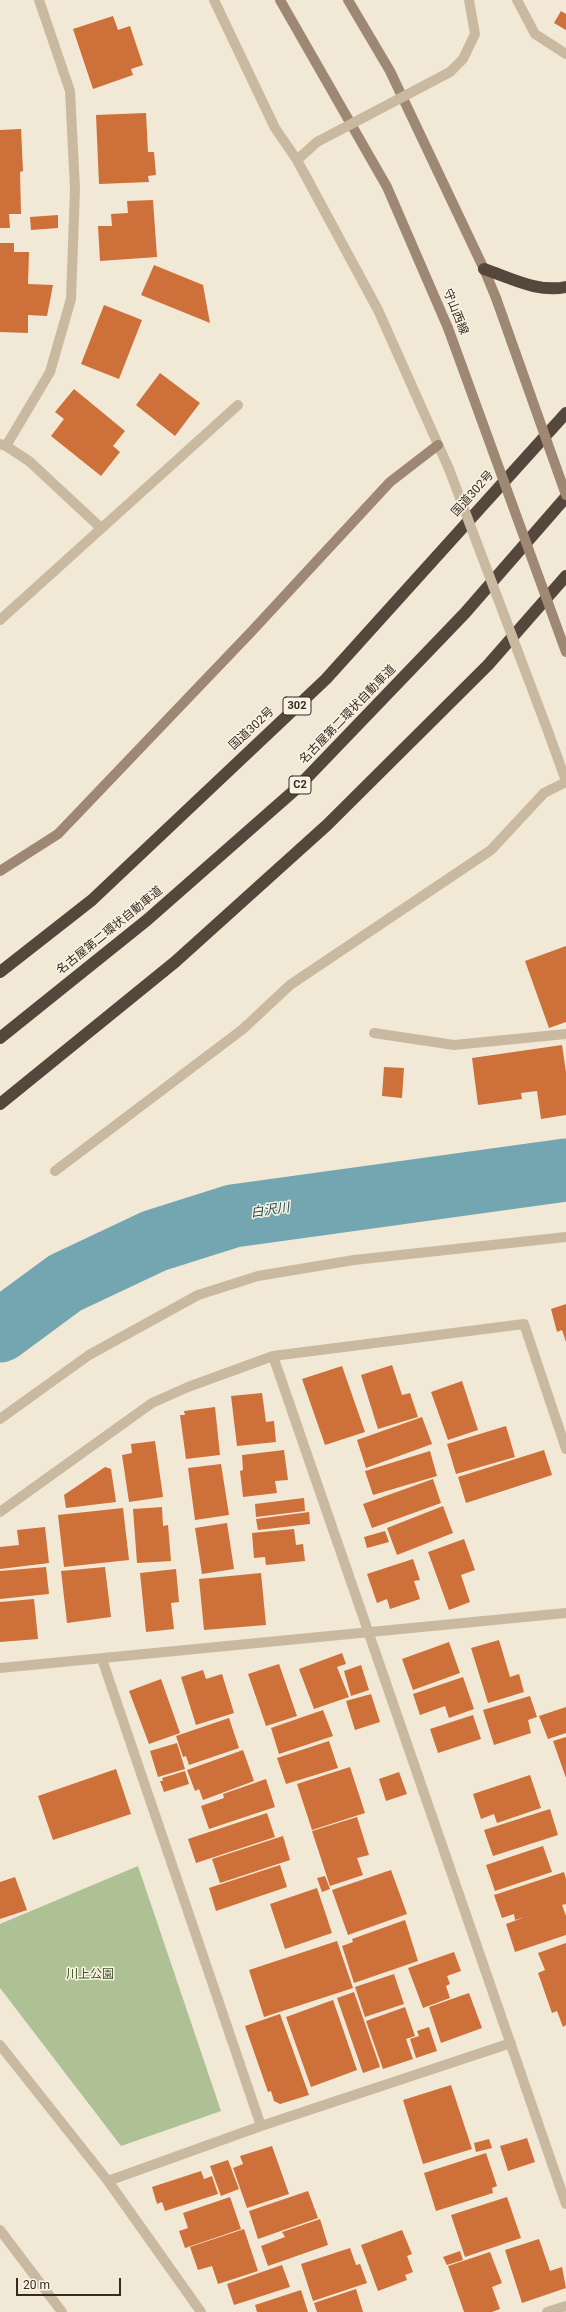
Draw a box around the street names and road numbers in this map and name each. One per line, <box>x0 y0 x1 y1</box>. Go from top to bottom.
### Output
street label: 守山西線 <box>439 287 471 337</box>
street label: 国道302号 <box>449 468 497 520</box>
street label: 名古屋第二環状自動車道 <box>297 663 399 767</box>
road number: 302 <box>283 697 311 715</box>
street label: 国道302号 <box>227 705 277 753</box>
road number: C2 <box>289 776 311 794</box>
street label: 名古屋第二環状自動車道 <box>54 884 166 978</box>

